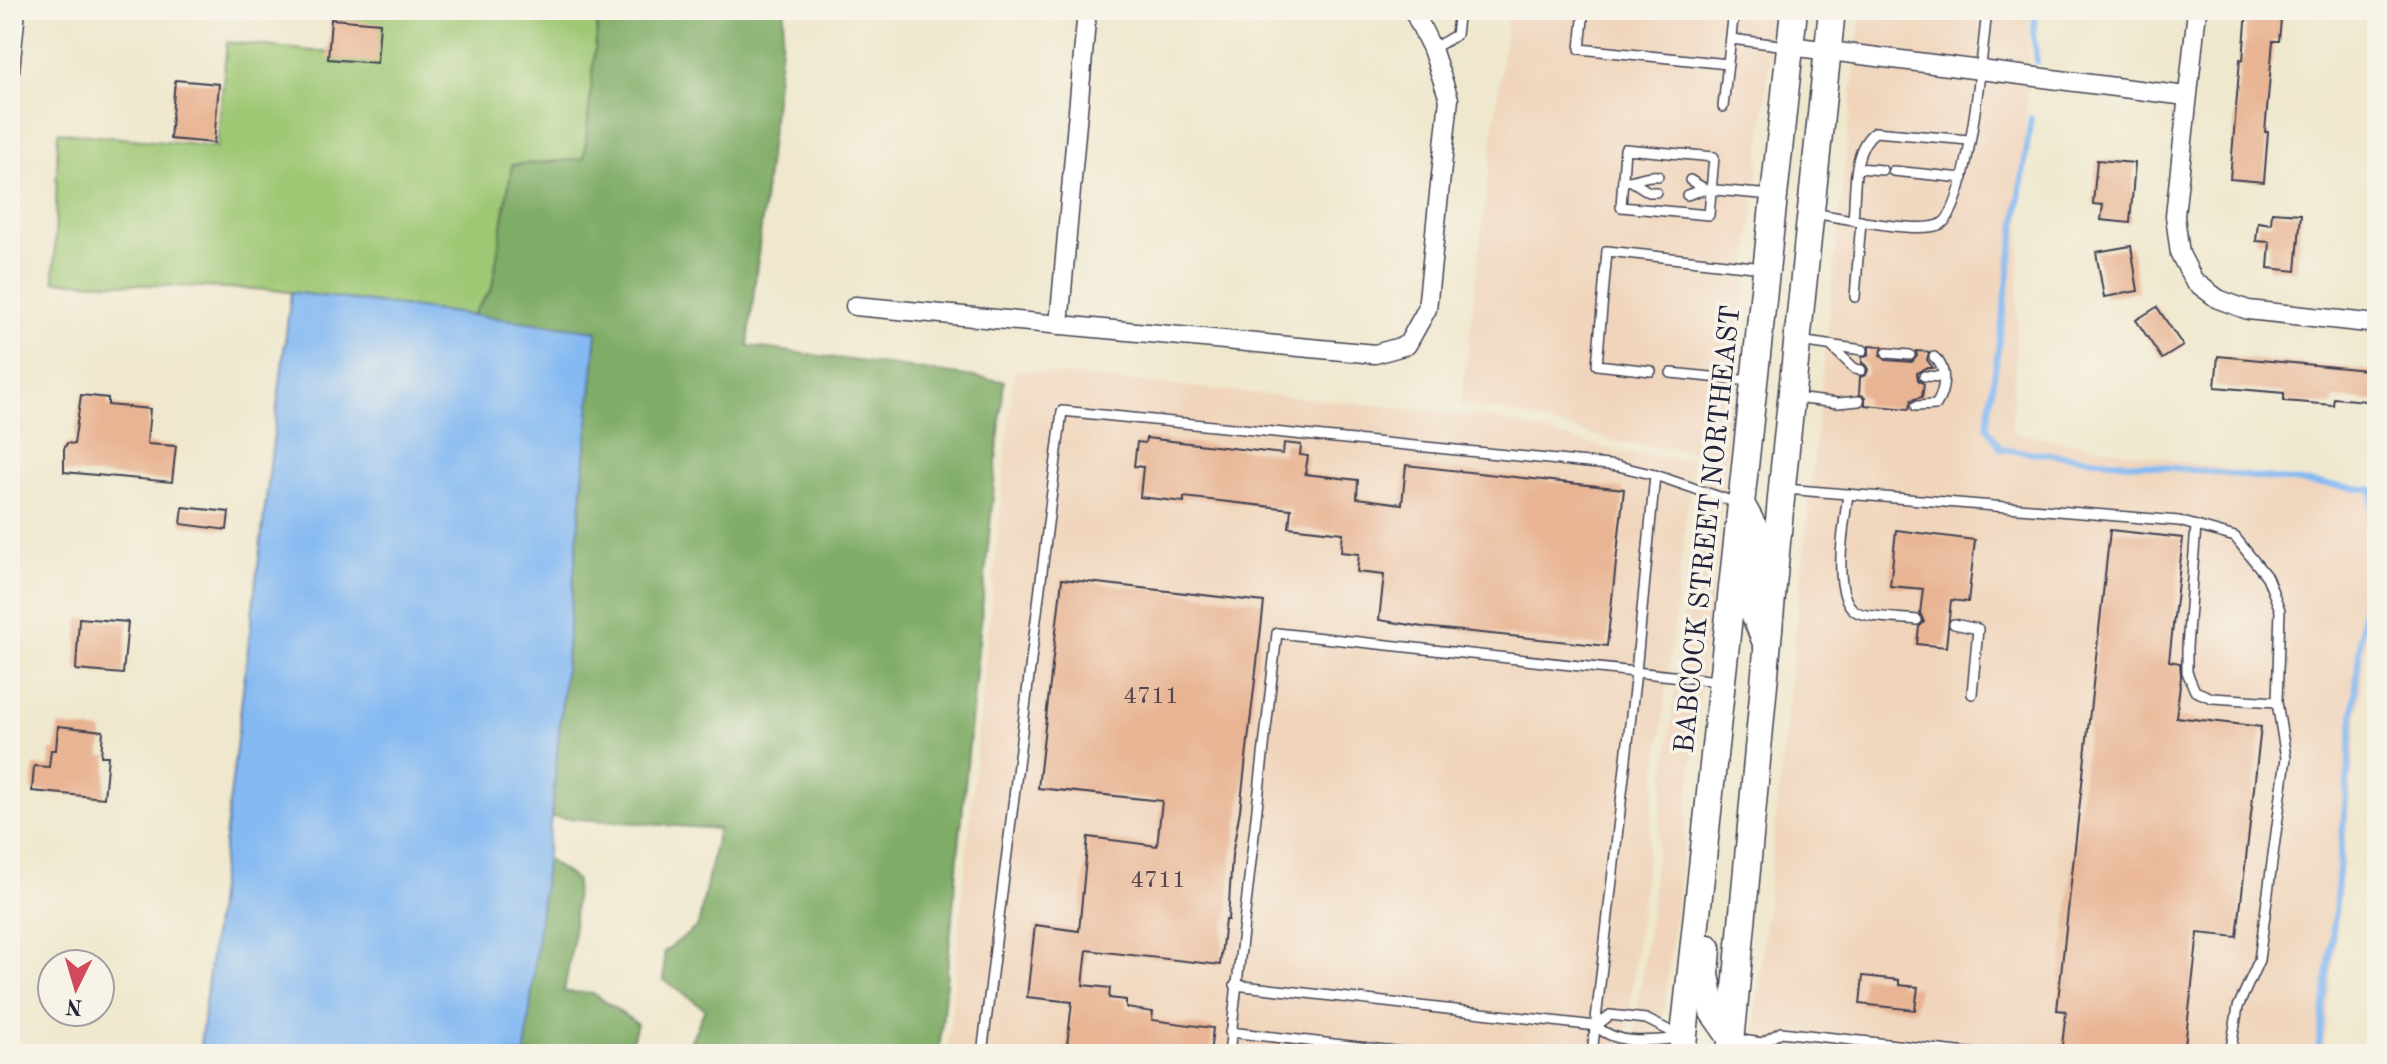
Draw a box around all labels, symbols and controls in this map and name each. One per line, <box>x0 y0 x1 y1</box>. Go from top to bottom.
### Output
street label: BABCOCK STREET NORTHEAST <box>1672 304 1746 755</box>
house number: 4711 <box>1123 685 1179 709</box>
house number: 4711 <box>1130 869 1186 893</box>
north arrow <box>36 948 116 1028</box>
text: N <box>65 994 84 1018</box>

